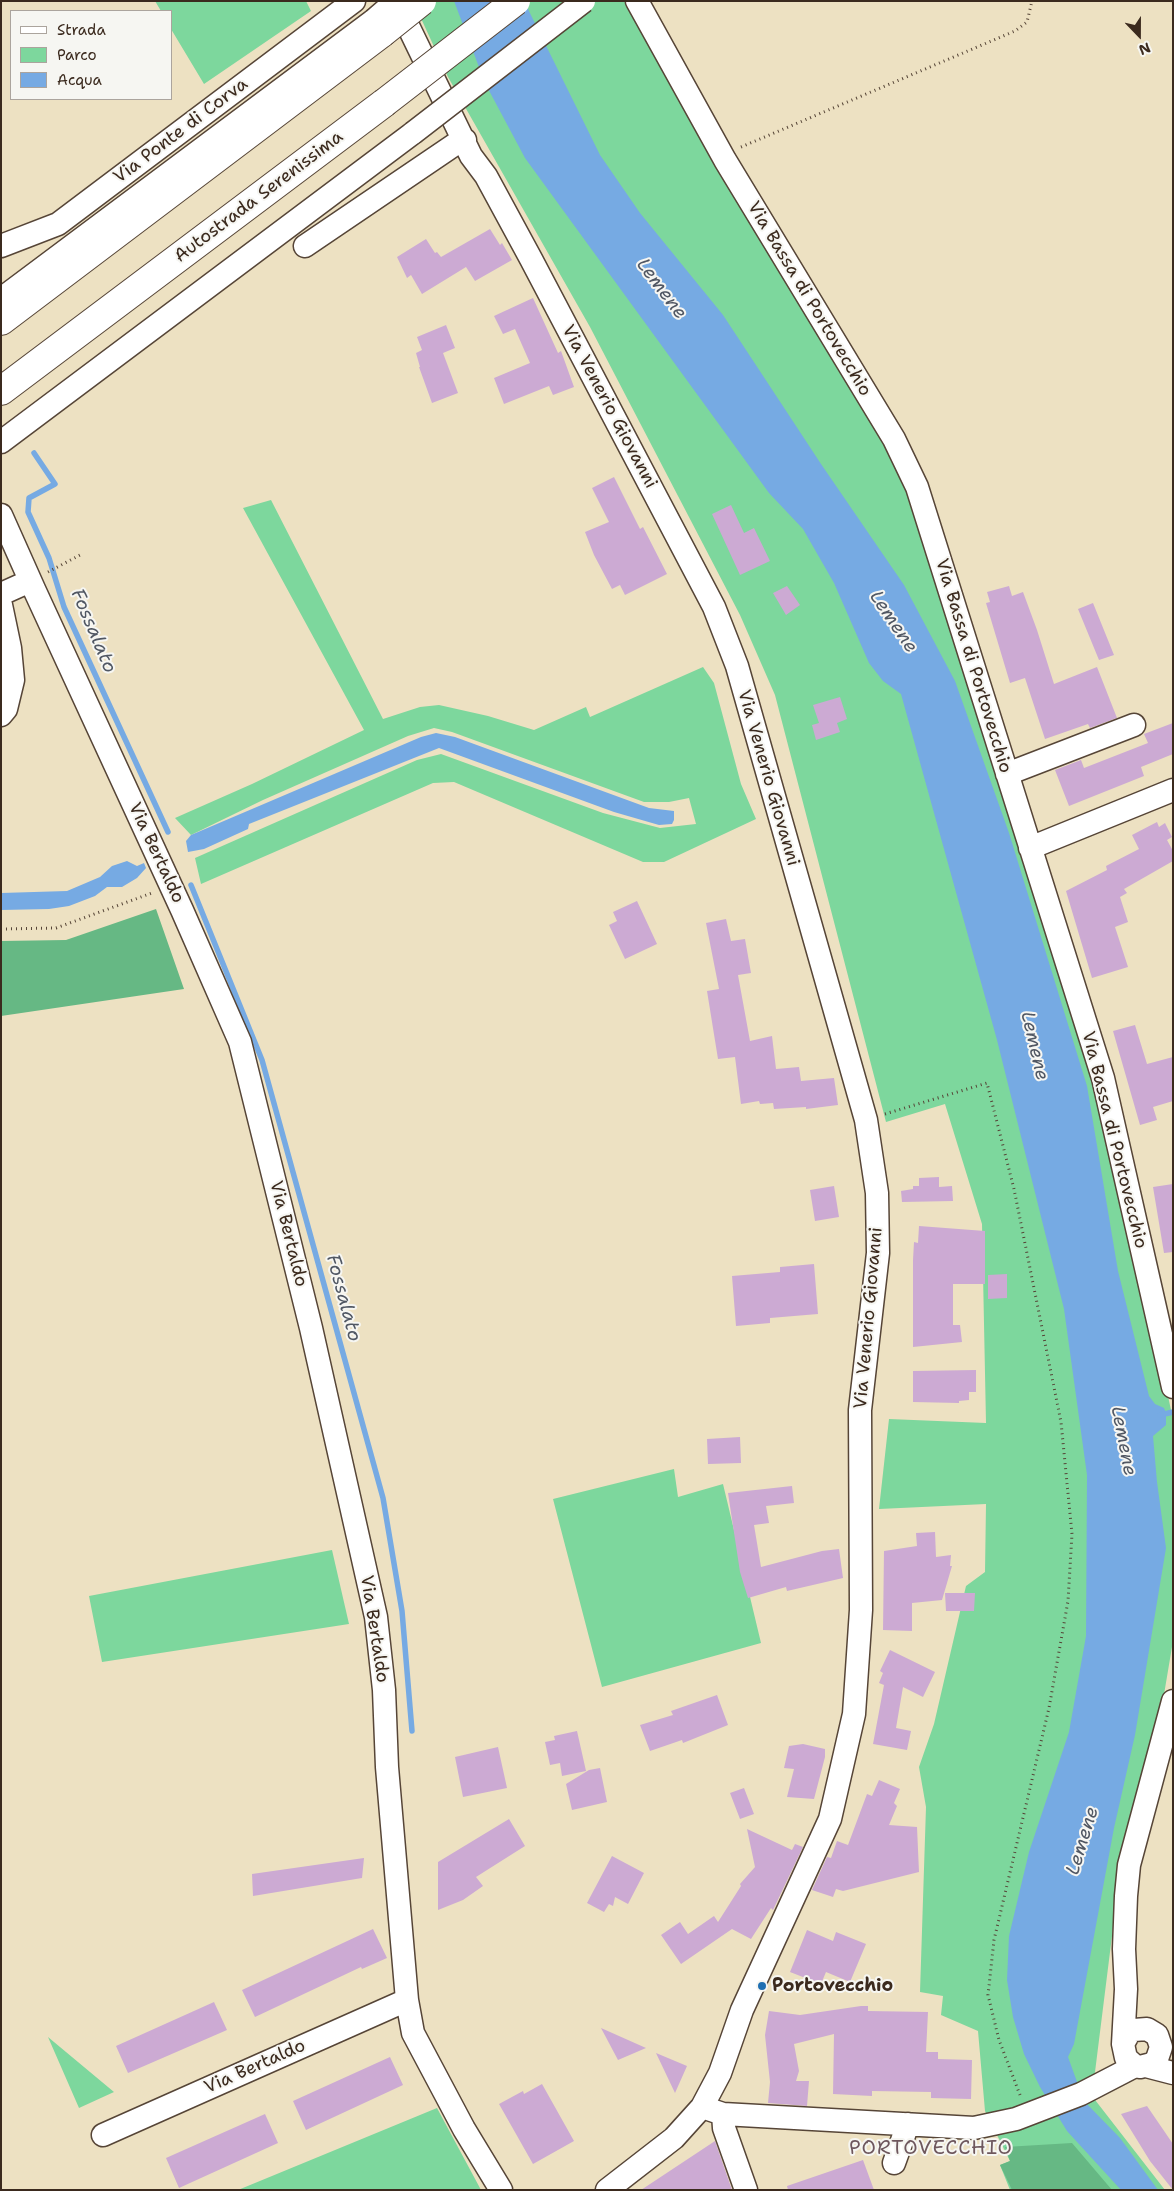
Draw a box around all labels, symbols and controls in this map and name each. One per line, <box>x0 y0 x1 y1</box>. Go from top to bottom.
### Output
legend <box>10 10 172 100</box>
north arrow <box>1114 10 1164 60</box>
text: Strada <box>57 20 106 40</box>
text: N <box>1136 38 1153 59</box>
text: Parco <box>57 45 97 65</box>
text: Acqua <box>57 70 102 90</box>
street label: Via Ponte di Corva <box>110 74 252 188</box>
street label: Autostrada Serenissima <box>170 126 348 268</box>
street label: Via Bassa di Portovecchio <box>742 198 876 400</box>
water label: Lemene <box>631 254 691 324</box>
street label: Via Venerio Giovanni <box>557 322 661 492</box>
street label: Via Bassa di Portovecchio <box>930 556 1016 776</box>
water label: Fossalato <box>65 586 121 676</box>
water label: Lemene <box>864 587 922 657</box>
street label: Via Venerio Giovanni <box>733 687 803 869</box>
street label: Via Bertaldo <box>123 799 189 907</box>
water label: Lemene <box>1015 1009 1053 1083</box>
street label: Via Bassa di Portovecchio <box>1077 1029 1151 1251</box>
street label: Via Bertaldo <box>264 1179 312 1289</box>
street label: Via Venerio Giovanni <box>850 1226 888 1410</box>
water label: Fossalato <box>320 1252 366 1344</box>
water label: Lemene <box>1105 1404 1141 1478</box>
street label: Via Bertaldo <box>355 1574 393 1684</box>
water label: Lemene <box>1062 1804 1104 1878</box>
place label: Portovecchio <box>772 1975 893 1997</box>
marker: Portovecchio <box>756 1980 768 1992</box>
street label: Via Bertaldo <box>201 2035 309 2099</box>
district label: PORTOVECCHIO <box>848 2137 1014 2161</box>

